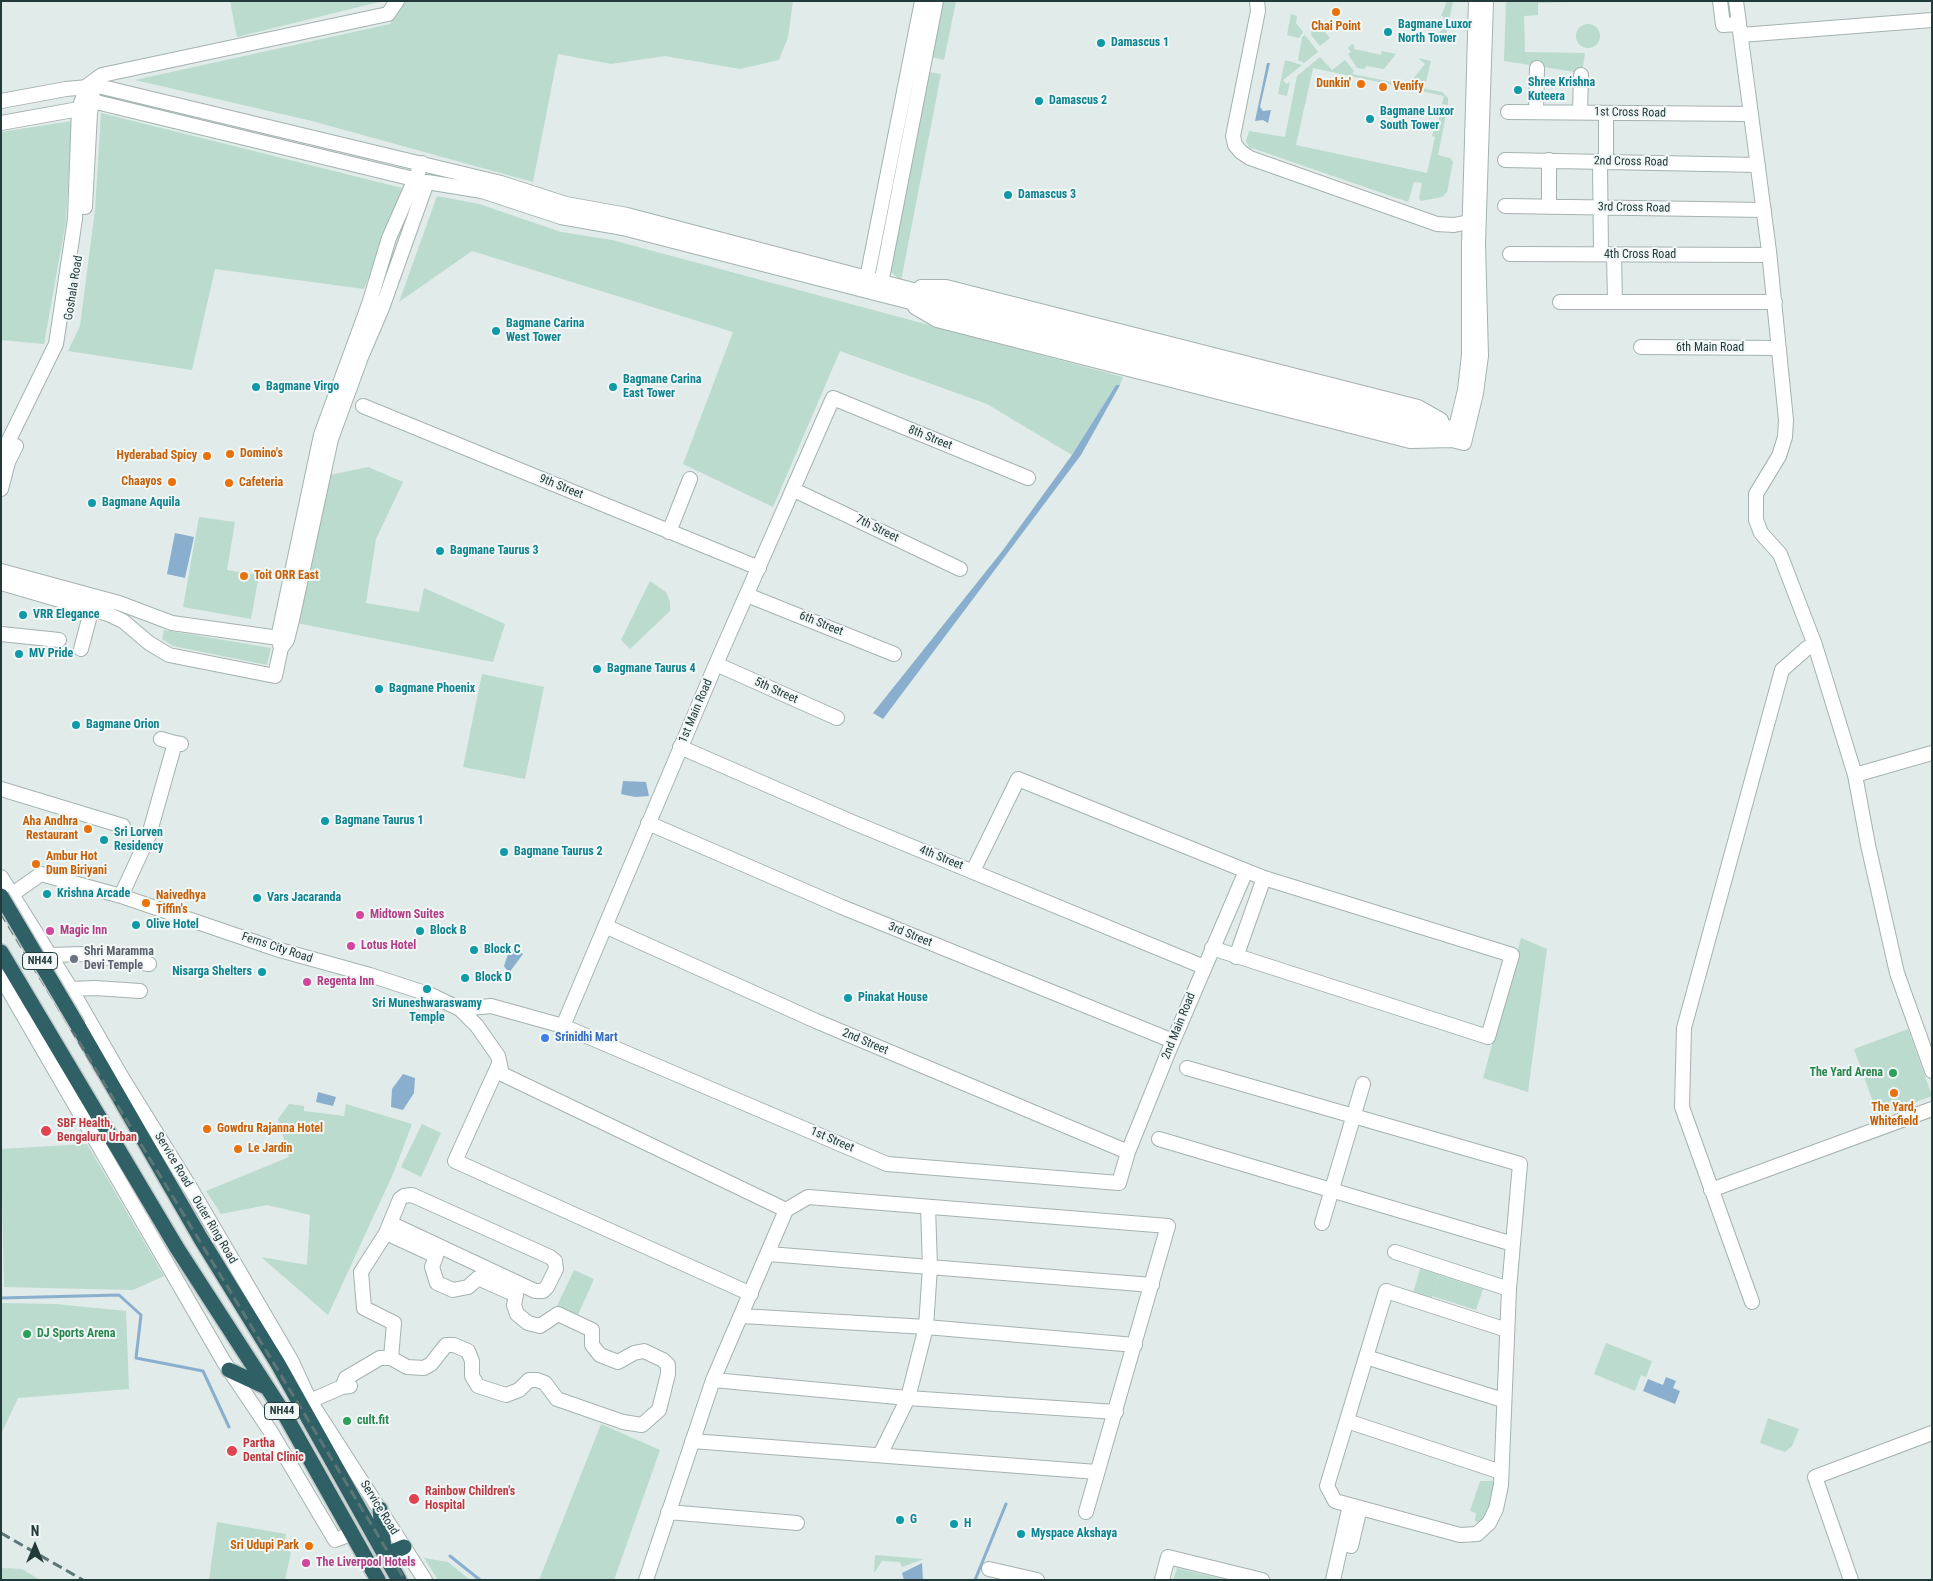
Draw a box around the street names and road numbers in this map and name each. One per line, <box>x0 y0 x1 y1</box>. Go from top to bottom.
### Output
street label: 1st Cross Road <box>1594 105 1666 121</box>
street label: 2nd Cross Road <box>1594 154 1668 170</box>
street label: 3rd Cross Road <box>1598 200 1670 216</box>
street label: 4th Cross Road <box>1604 248 1676 262</box>
street label: Goshala Road <box>62 255 86 321</box>
street label: 6th Main Road <box>1676 341 1744 355</box>
street label: 8th Street <box>906 423 954 453</box>
street label: 9th Street <box>537 472 585 502</box>
street label: 7th Street <box>853 512 901 546</box>
street label: 6th Street <box>797 609 845 639</box>
street label: 5th Street <box>752 675 800 707</box>
street label: 1st Main Road <box>676 677 716 745</box>
street label: 4th Street <box>917 843 965 873</box>
street label: 3rd Street <box>886 920 934 950</box>
street label: Ferns City Road <box>240 930 314 966</box>
road number: NH44 <box>22 952 58 969</box>
street label: 2nd Main Road <box>1159 991 1199 1061</box>
street label: 2nd Street <box>840 1026 890 1058</box>
street label: 1st Street <box>808 1124 856 1156</box>
street label: Service Road <box>151 1130 195 1190</box>
street label: Outer Ring Road <box>188 1194 240 1266</box>
road number: NH44 <box>264 1402 300 1420</box>
street label: Service Road <box>357 1478 401 1538</box>

